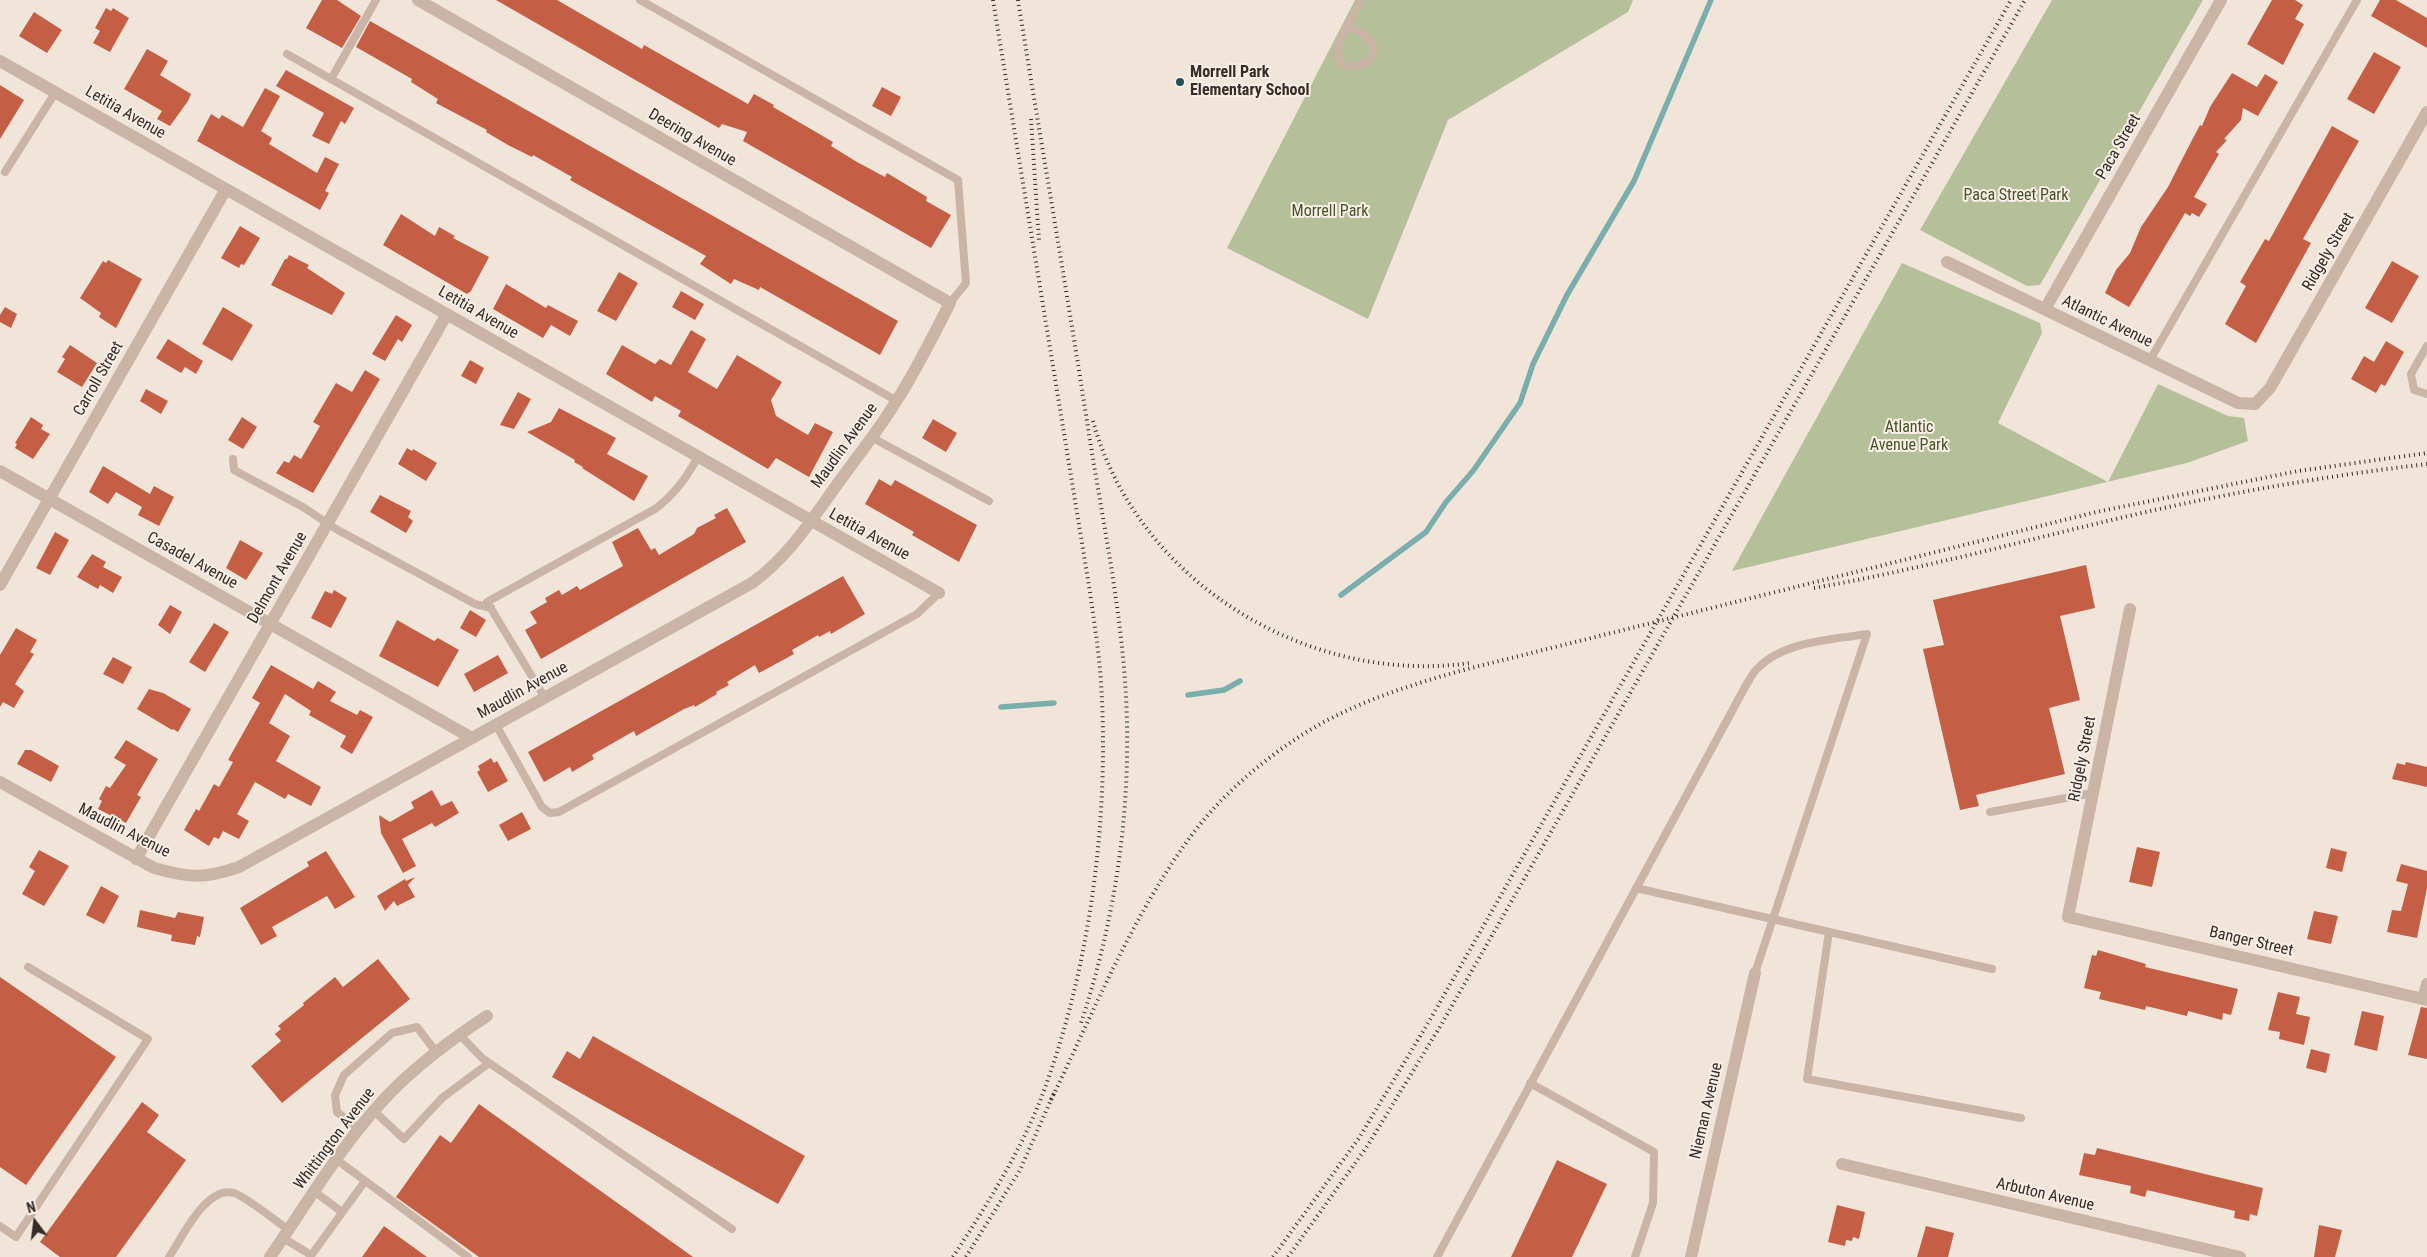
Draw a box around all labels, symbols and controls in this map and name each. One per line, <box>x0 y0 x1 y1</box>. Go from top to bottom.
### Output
place label: Morrell Park Elementary School <box>1190 63 1309 101</box>
marker: Morrell Park Elementary School <box>1174 76 1186 88</box>
street label: Letitia Avenue <box>82 82 168 144</box>
street label: Deering Avenue <box>645 105 739 171</box>
street label: Paca Street <box>2093 111 2145 183</box>
park label: Paca Street Park <box>1964 186 2068 206</box>
park label: Morrell Park <box>1292 202 1368 222</box>
street label: Ridgely Street <box>2299 210 2359 294</box>
street label: Letitia Avenue <box>435 282 521 344</box>
street label: Atlantic Avenue <box>2059 292 2155 352</box>
street label: Carroll Street <box>70 338 128 420</box>
street label: Maudlin Avenue <box>808 400 882 492</box>
park label: Atlantic Avenue Park <box>1870 418 1948 456</box>
street label: Letitia Avenue <box>825 505 913 565</box>
street label: Casadel Avenue <box>143 528 241 594</box>
street label: Delmont Avenue <box>244 529 312 627</box>
street label: Maudlin Avenue <box>475 658 571 724</box>
street label: Ridgely Street <box>2065 714 2101 804</box>
street label: Maudlin Avenue <box>75 800 173 862</box>
street label: Banger Street <box>2207 923 2295 961</box>
street label: Nieman Avenue <box>1687 1061 1727 1161</box>
street label: Whittington Avenue <box>290 1084 380 1194</box>
street label: Arbuton Avenue <box>1994 1174 2096 1216</box>
north arrow <box>10 1197 60 1247</box>
text: N <box>25 1199 37 1216</box>

